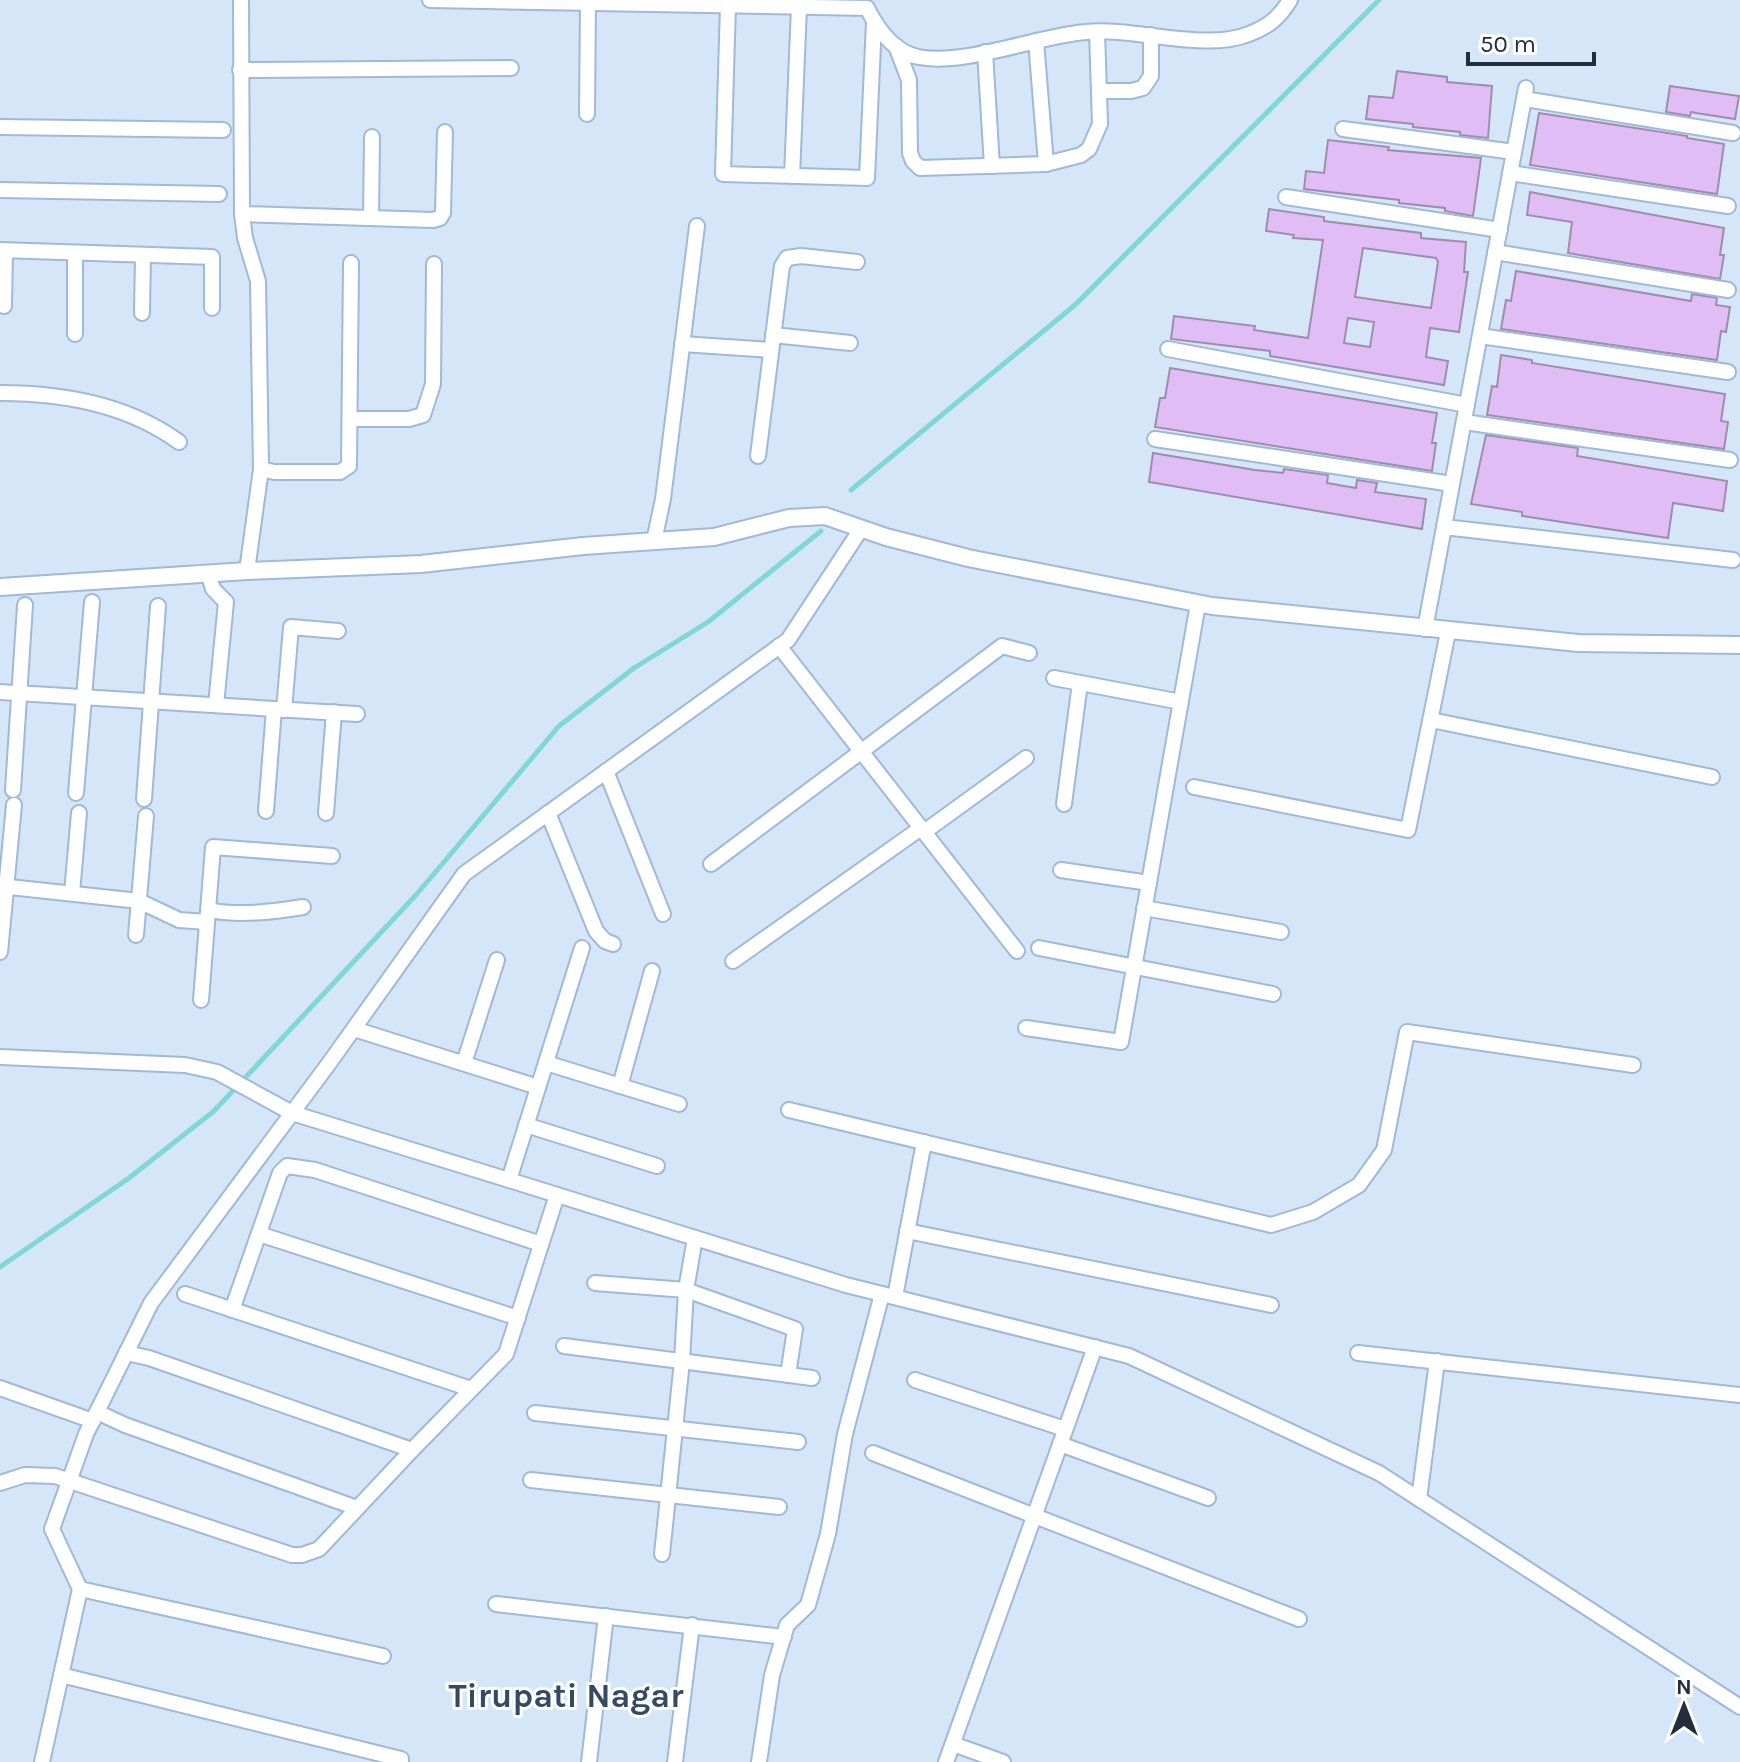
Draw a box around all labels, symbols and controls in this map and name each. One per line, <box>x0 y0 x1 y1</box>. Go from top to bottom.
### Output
scale bar <box>1468 16 1594 66</box>
text: 50 m <box>1480 30 1536 58</box>
north arrow <box>1644 1666 1724 1746</box>
text: N <box>1676 1674 1692 1700</box>
district label: Tirupati Nagar <box>449 1676 684 1716</box>

